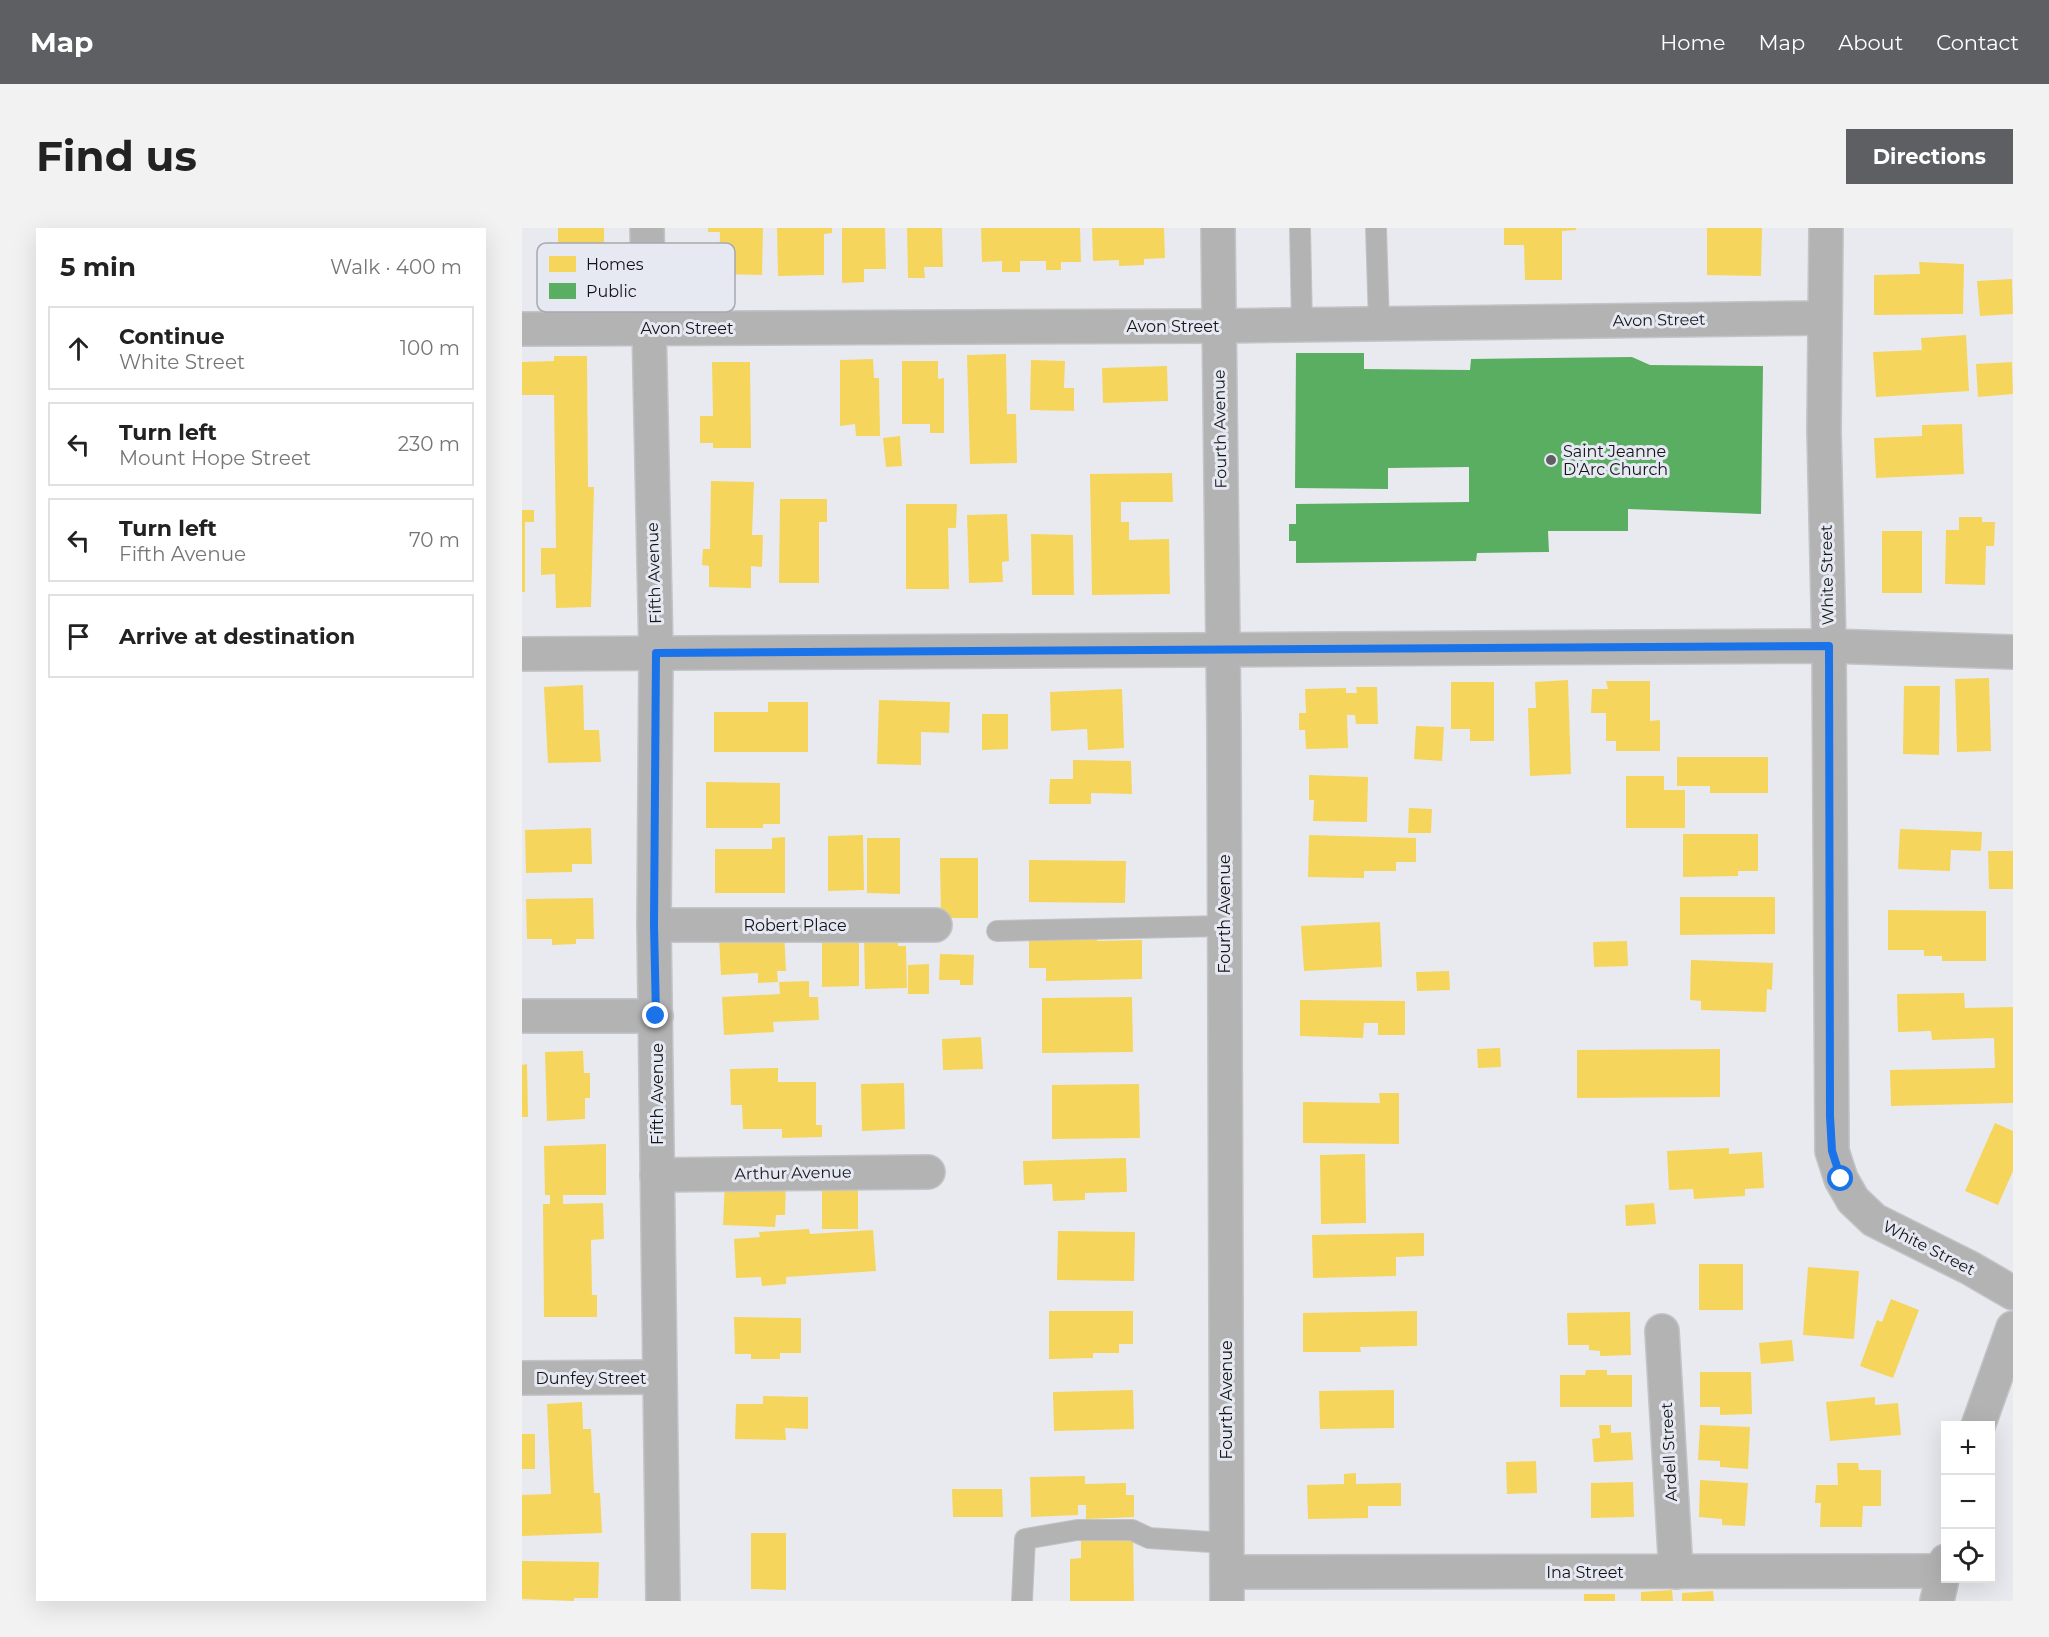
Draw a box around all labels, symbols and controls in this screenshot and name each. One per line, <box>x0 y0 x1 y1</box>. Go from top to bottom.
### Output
text: Map <box>30 25 93 59</box>
text: Home <box>1660 30 1725 55</box>
text: Map <box>1758 30 1805 55</box>
text: About <box>1838 30 1903 55</box>
text: Contact <box>1936 30 2019 55</box>
button: Directions <box>1846 129 2013 184</box>
text: Find us <box>36 130 197 182</box>
legend <box>537 243 735 312</box>
text: 5 min <box>60 251 136 283</box>
text: Walk · 400 m <box>330 255 462 279</box>
text: Homes <box>586 255 644 274</box>
text: Public <box>586 282 637 301</box>
street label: Avon Street <box>1612 310 1706 330</box>
street label: Avon Street <box>1127 317 1220 336</box>
street label: Avon Street <box>641 319 734 338</box>
text: Continue <box>119 323 225 350</box>
icon: ahead <box>62 332 95 365</box>
text: 100 m <box>400 336 460 360</box>
text: White Street <box>119 350 245 374</box>
street label: Fourth Avenue <box>1209 369 1231 489</box>
text: Turn left <box>119 419 217 446</box>
icon: left <box>62 428 95 461</box>
text: 230 m <box>398 432 460 456</box>
place label: Saint Jeanne D'Arc Church <box>1563 442 1668 479</box>
text: Mount Hope Street <box>119 446 311 470</box>
marker: Saint Jeanne D'Arc Church <box>1544 453 1558 467</box>
text: Turn left <box>119 515 217 542</box>
street label: Fifth Avenue <box>643 522 665 624</box>
icon: left <box>62 524 95 557</box>
street label: White Street <box>1817 524 1837 626</box>
text: 70 m <box>409 528 460 552</box>
text: Fifth Avenue <box>119 542 246 566</box>
icon: arrive <box>62 620 95 653</box>
text: Arrive at destination <box>119 623 355 650</box>
street label: Fourth Avenue <box>1215 854 1234 974</box>
street label: Robert Place <box>743 916 847 935</box>
route end <box>642 1002 668 1028</box>
street label: Fifth Avenue <box>648 1043 667 1145</box>
street label: Arthur Avenue <box>734 1162 852 1184</box>
route start <box>1827 1165 1853 1191</box>
street label: White Street <box>1880 1217 1979 1280</box>
street label: Fourth Avenue <box>1217 1340 1236 1460</box>
street label: Dunfey Street <box>536 1369 647 1388</box>
street label: Ardell Street <box>1657 1401 1681 1502</box>
map controls <box>1941 1421 1995 1583</box>
button: + <box>1941 1421 1995 1475</box>
button: − <box>1941 1475 1995 1529</box>
button: locate <box>1941 1529 1995 1583</box>
street label: Ina Street <box>1546 1563 1624 1582</box>

